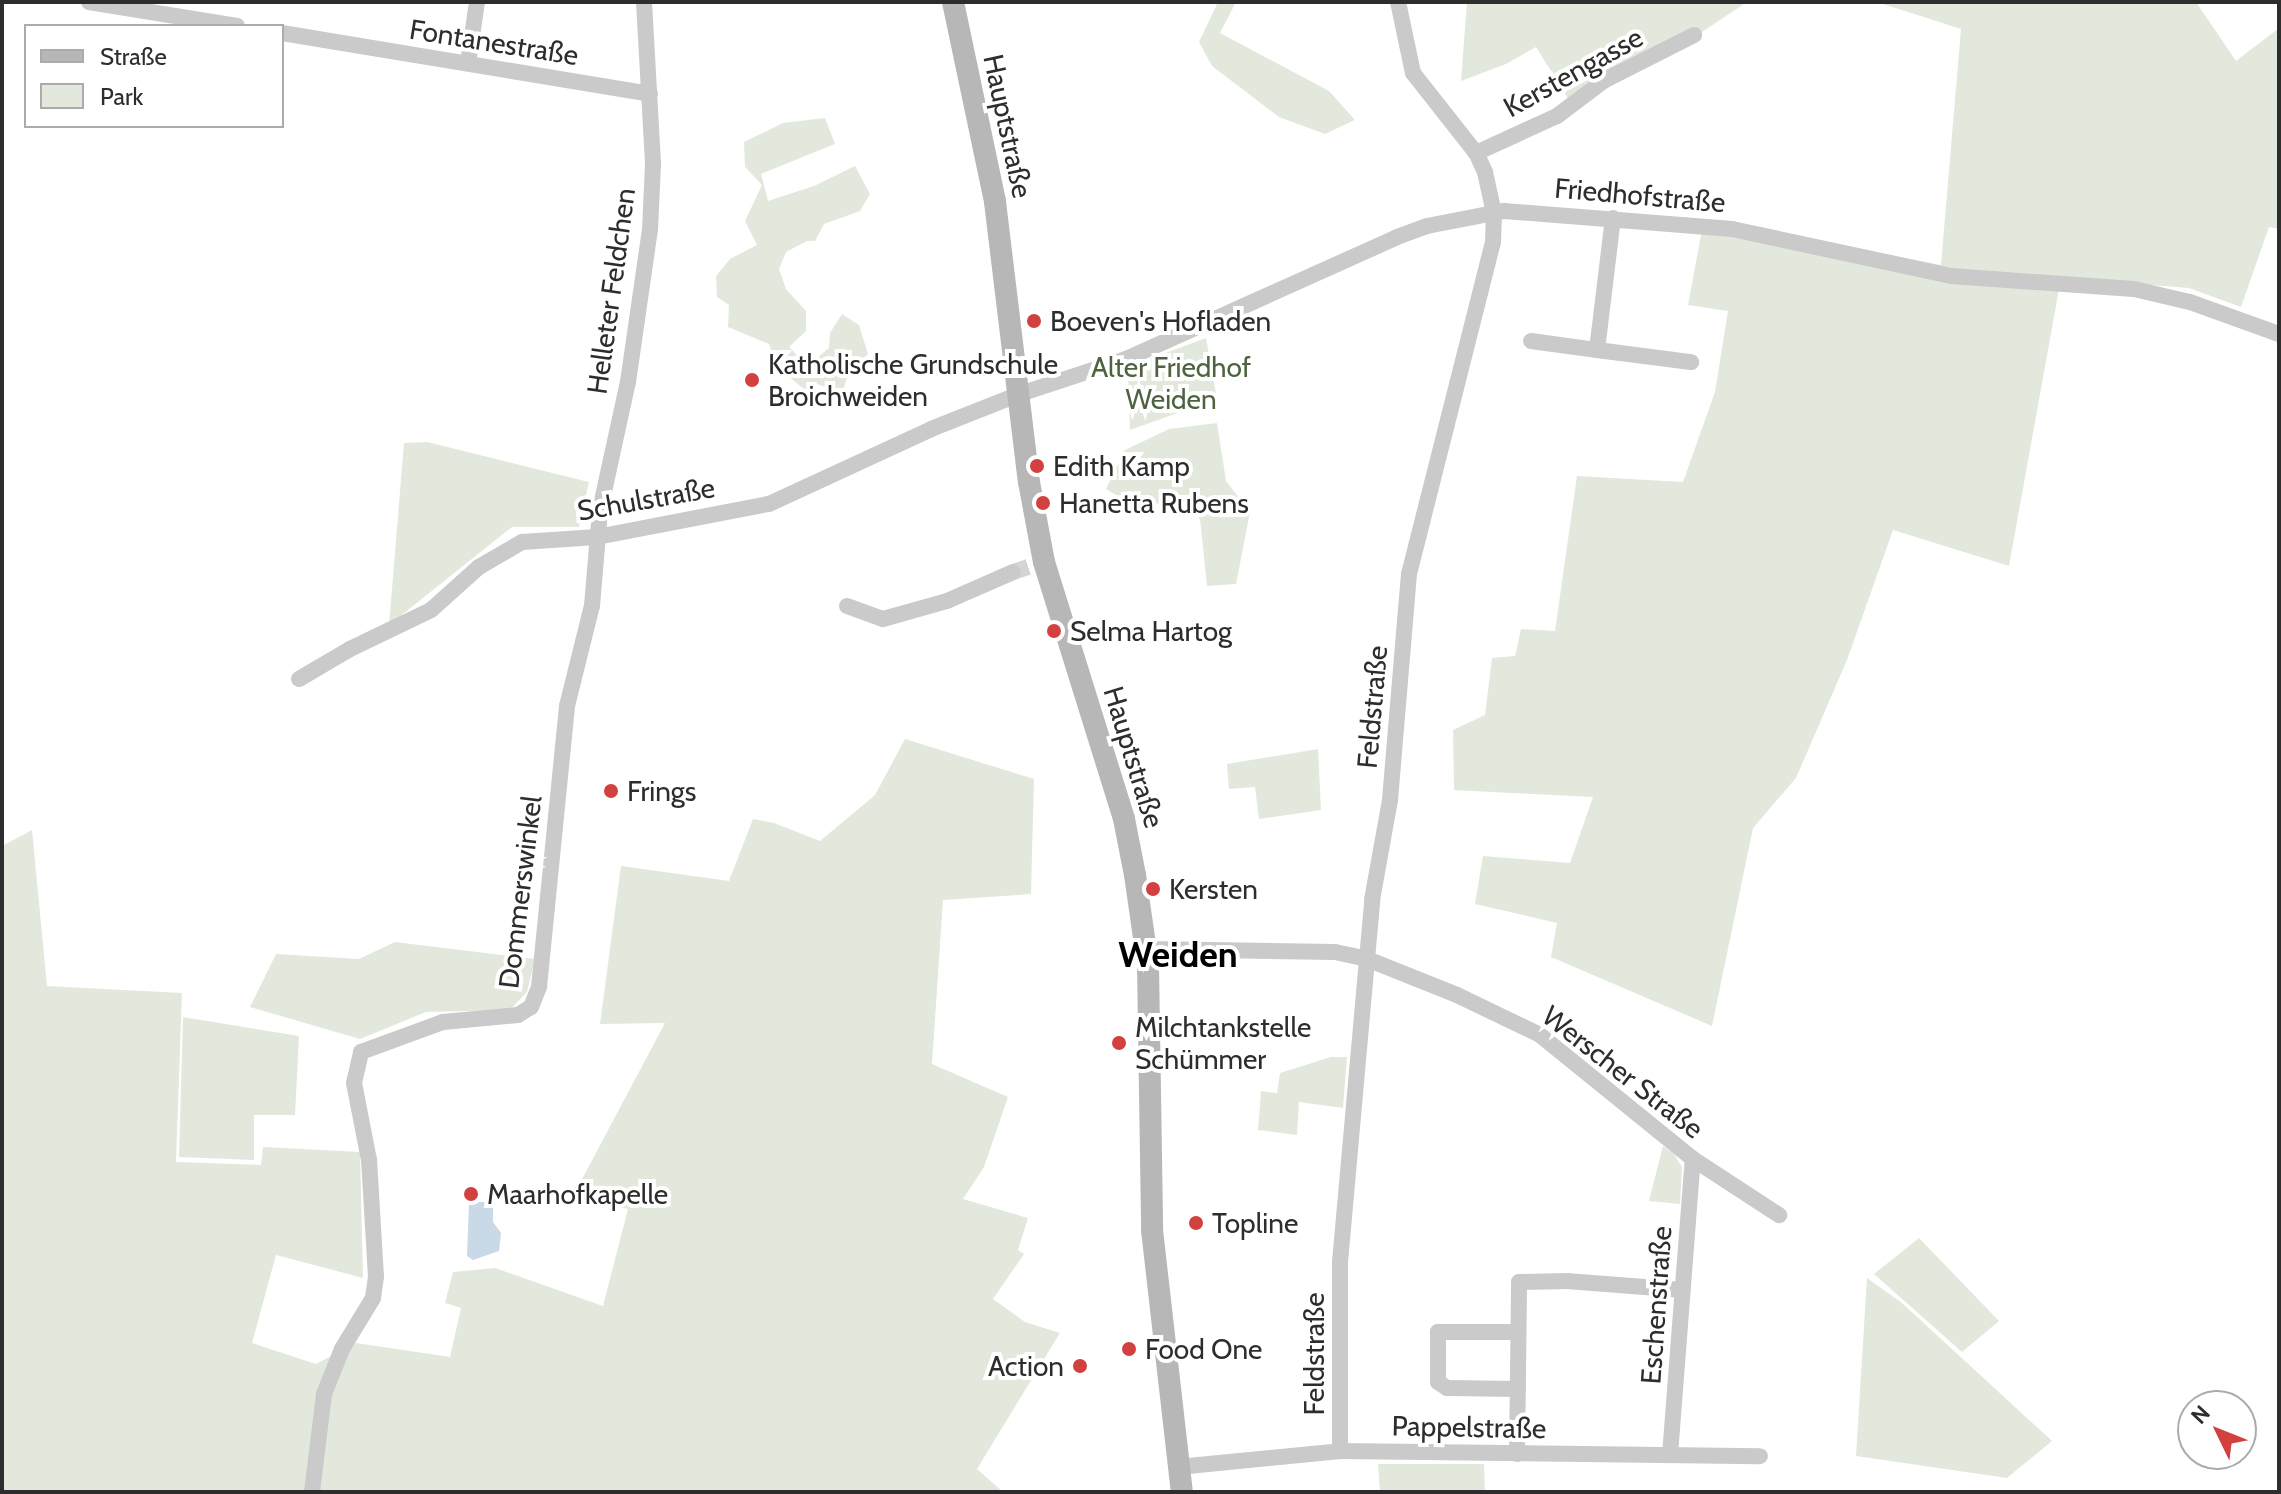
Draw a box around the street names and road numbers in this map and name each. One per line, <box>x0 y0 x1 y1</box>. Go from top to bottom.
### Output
street label: Fontanestraße <box>407 12 581 72</box>
street label: Kerstengasse <box>1498 20 1648 124</box>
street label: Hauptstraße <box>976 51 1040 201</box>
street label: Friedhofstraße <box>1553 171 1727 219</box>
street label: Helleter Feldchen <box>580 186 642 396</box>
street label: Schulstraße <box>575 470 717 528</box>
street label: Feldstraße <box>1350 644 1394 770</box>
street label: Hauptstraße <box>1097 682 1171 832</box>
street label: Dommerswinkel <box>491 794 549 990</box>
street label: Werscher Straße <box>1536 999 1710 1145</box>
street label: Eschenstraße <box>1634 1225 1678 1385</box>
street label: Feldstraße <box>1297 1292 1331 1416</box>
street label: Pappelstraße <box>1391 1409 1547 1445</box>

